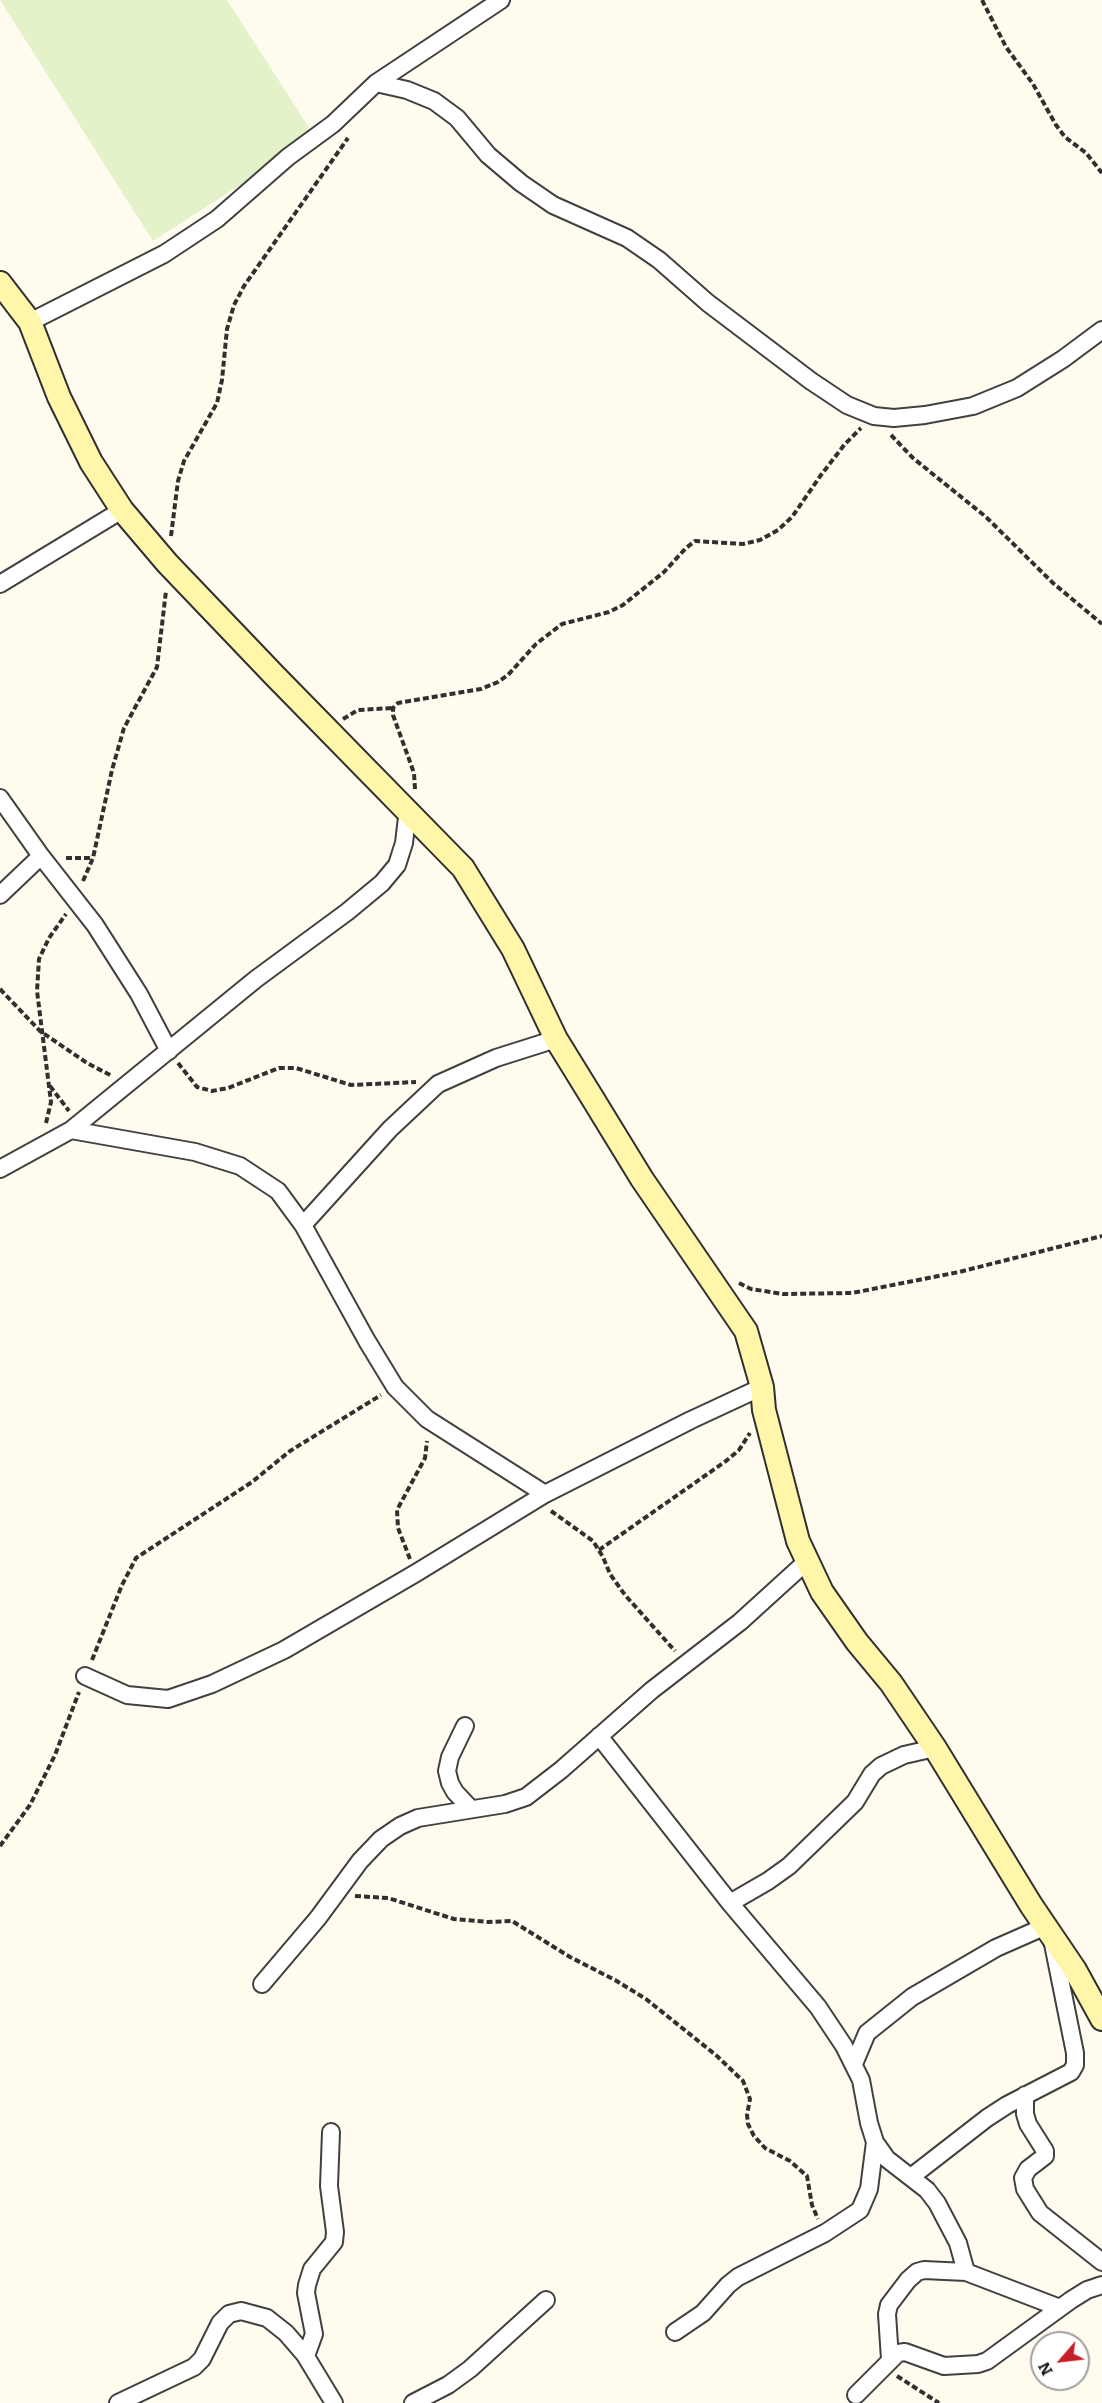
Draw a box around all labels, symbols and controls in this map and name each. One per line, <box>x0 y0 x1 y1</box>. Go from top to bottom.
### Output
north arrow <box>1030 2331 1090 2391</box>
text: N <box>1034 2359 1057 2379</box>

